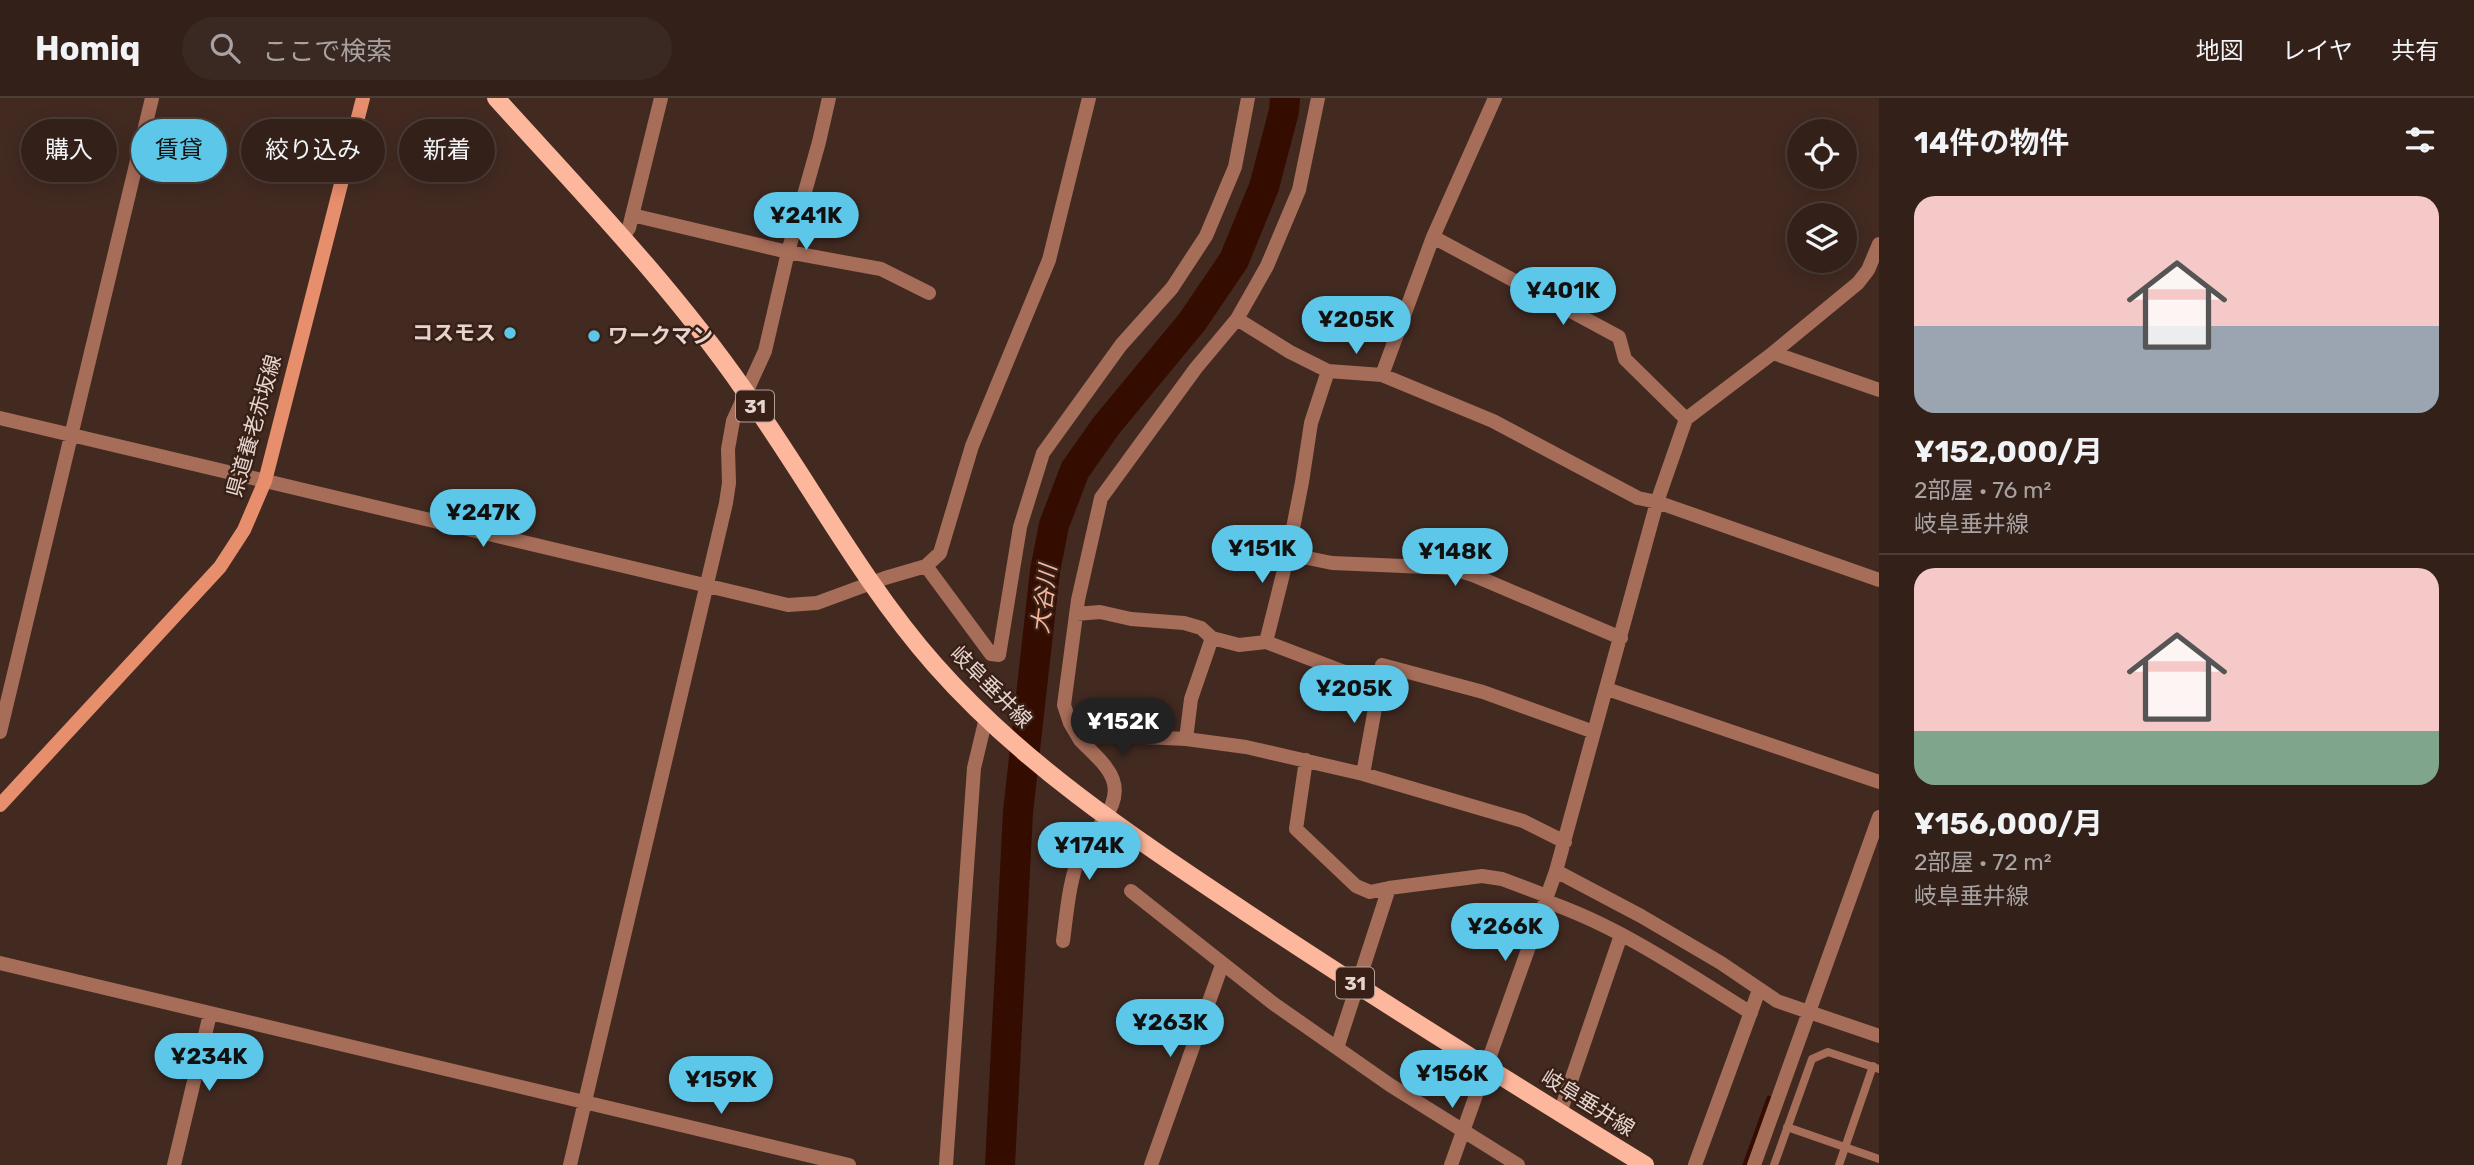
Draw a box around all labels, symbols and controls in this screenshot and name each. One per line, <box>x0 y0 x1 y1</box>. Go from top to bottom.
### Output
search box <box>182 17 672 80</box>
text: Homiq <box>35 29 140 68</box>
icon: search <box>206 29 244 67</box>
text: ここで検索 <box>262 36 392 67</box>
text: 地図 <box>2196 37 2244 65</box>
text: レイヤ <box>2282 37 2353 65</box>
text: 共有 <box>2391 37 2439 65</box>
chip: 購入 <box>21 119 117 182</box>
chip: 賃貸 <box>131 119 227 182</box>
chip: 絞り込み <box>241 119 385 182</box>
chip: 新着 <box>399 119 495 182</box>
map controls <box>1787 119 1857 273</box>
button: locate <box>1787 119 1857 189</box>
icon: filters <box>2401 121 2439 159</box>
text: 14件の物件 <box>1914 125 2069 161</box>
pin: ¥241K <box>757 192 855 252</box>
text: ¥241K <box>770 201 842 229</box>
button: layers <box>1787 203 1857 273</box>
icon: home <box>2114 242 2240 368</box>
pin: ¥401K <box>1514 268 1612 327</box>
text: ¥401K <box>1526 276 1600 304</box>
pin: ¥205K <box>1307 296 1405 356</box>
text: ¥205K <box>1318 305 1394 333</box>
place label: コスモス <box>412 320 496 345</box>
place label: ワークマン <box>608 323 713 348</box>
marker: コスモス <box>502 325 518 341</box>
marker: ワークマン <box>586 328 602 344</box>
street label: 県道養老赤坂線 <box>221 352 286 500</box>
road number: 31 <box>736 390 774 422</box>
text: ¥152,000/月 <box>1914 434 2103 470</box>
text: 2部屋 · 76 m² <box>1914 476 2051 504</box>
pin: ¥247K <box>434 490 532 549</box>
text: ¥247K <box>446 498 520 526</box>
text: 岐阜垂井線 <box>1914 510 2029 538</box>
pin: ¥151K <box>1213 526 1311 585</box>
pin: ¥148K <box>1406 528 1504 588</box>
text: ¥151K <box>1228 534 1296 562</box>
text: ¥148K <box>1418 537 1492 565</box>
water label: 大谷川 <box>1026 560 1062 635</box>
icon: home <box>2114 614 2240 740</box>
street label: 岐阜垂井線 <box>945 641 1037 733</box>
pin: ¥205K <box>1305 666 1403 725</box>
text: ¥205K <box>1316 674 1392 702</box>
pin: ¥152K <box>1074 698 1172 758</box>
text: ¥152K <box>1087 707 1159 735</box>
text: ¥156,000/月 <box>1914 806 2103 842</box>
pin: ¥174K <box>1040 822 1138 882</box>
text: ¥174K <box>1054 831 1124 859</box>
text: 2部屋 · 72 m² <box>1914 848 2052 876</box>
text: 岐阜垂井線 <box>1914 882 2029 910</box>
pin: ¥266K <box>1456 904 1554 963</box>
text: ¥266K <box>1467 912 1543 940</box>
road number: 31 <box>1336 968 1374 998</box>
pin: ¥263K <box>1121 1000 1219 1059</box>
text: ¥263K <box>1132 1008 1208 1036</box>
pin: ¥234K <box>160 1034 258 1093</box>
text: ¥234K <box>171 1042 247 1070</box>
pin: ¥156K <box>1403 1051 1501 1110</box>
pin: ¥159K <box>672 1056 770 1116</box>
text: ¥156K <box>1416 1059 1488 1087</box>
street label: 岐阜垂井線 <box>1537 1064 1639 1141</box>
text: ¥159K <box>685 1065 757 1093</box>

